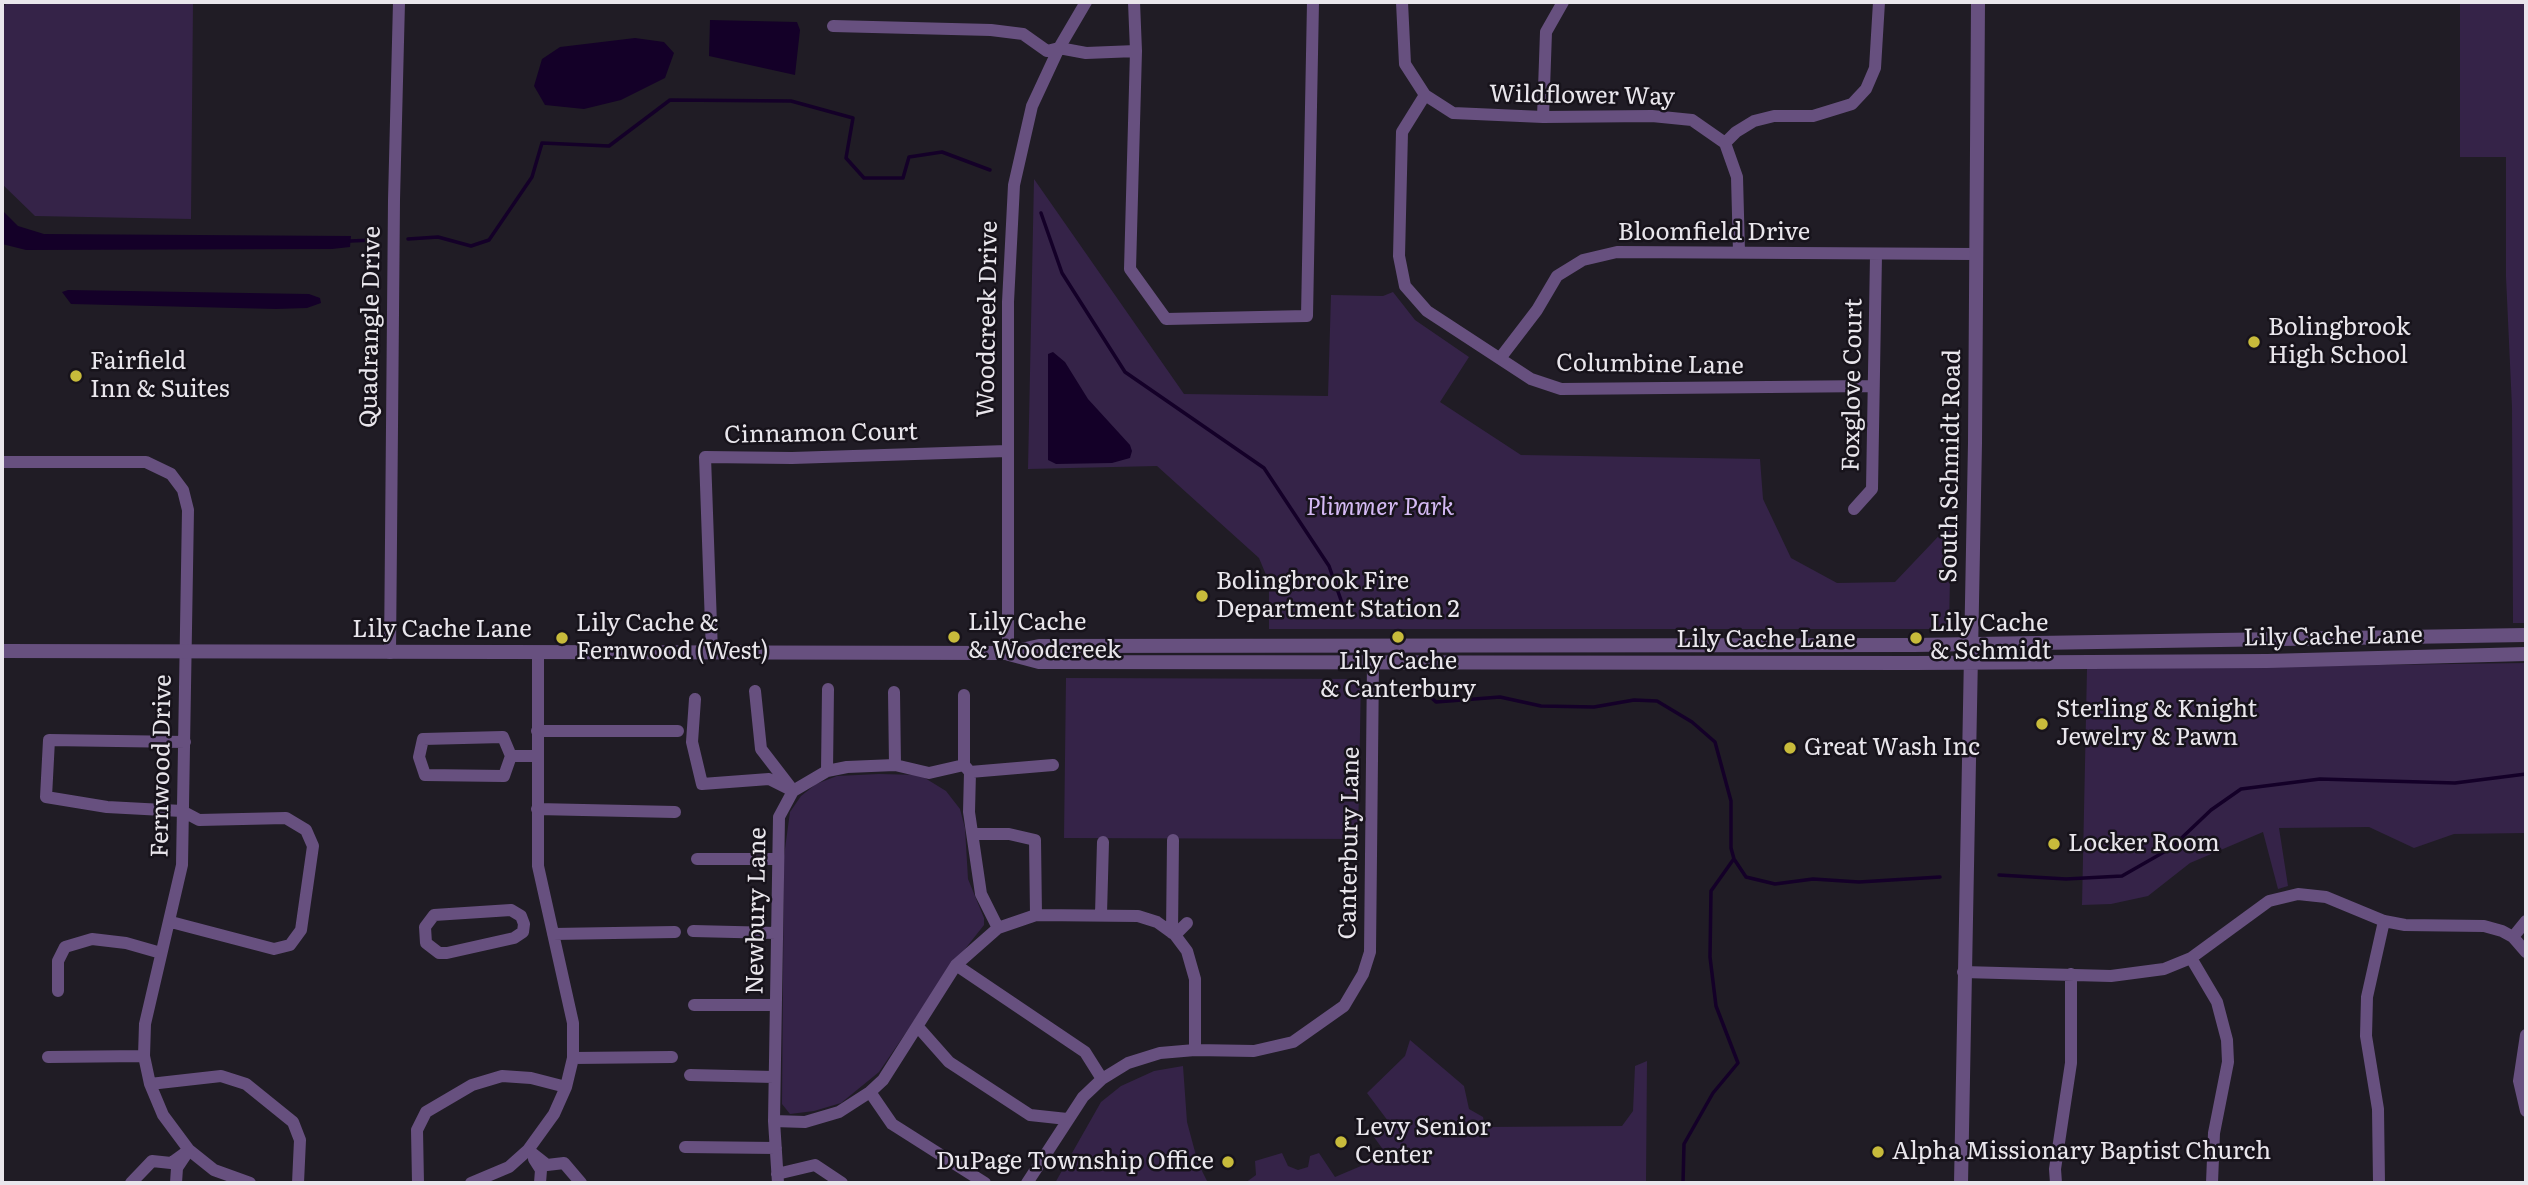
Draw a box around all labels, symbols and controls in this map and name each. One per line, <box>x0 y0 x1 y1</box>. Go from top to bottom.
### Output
street label: Wildflower Way <box>1489 80 1675 112</box>
street label: Bloomfield Drive <box>1618 219 1810 247</box>
street label: Woodcreek Drive <box>972 220 1004 418</box>
street label: Quadrangle Drive <box>355 226 387 428</box>
street label: Foxglove Court <box>1837 298 1869 472</box>
place label: Bolingbrook High School <box>2268 314 2410 370</box>
marker: Bolingbrook High School <box>2246 334 2262 350</box>
place label: Fairfield Inn & Suites <box>90 348 230 404</box>
street label: Columbine Lane <box>1556 349 1744 381</box>
street label: South Schmidt Road <box>1935 349 1967 583</box>
marker: Fairfield Inn & Suites <box>68 368 84 384</box>
street label: Cinnamon Court <box>724 418 918 450</box>
park label: Plimmer Park <box>1306 494 1454 522</box>
place label: Bolingbrook Fire Department Station 2 <box>1216 568 1460 624</box>
marker: Bolingbrook Fire Department Station 2 <box>1194 588 1210 604</box>
place label: Lily Cache & Woodcreek <box>968 609 1121 665</box>
place label: Lily Cache & Fernwood (West) <box>576 610 769 666</box>
place label: Lily Cache & Schmidt <box>1930 610 2051 666</box>
street label: Lily Cache Lane <box>352 616 532 644</box>
street label: Lily Cache Lane <box>2243 621 2423 653</box>
street label: Lily Cache Lane <box>1676 626 1856 654</box>
marker: Lily Cache & Woodcreek <box>946 629 962 645</box>
marker: Lily Cache & Canterbury <box>1390 629 1406 645</box>
marker: Lily Cache & Fernwood (West) <box>554 630 570 646</box>
marker: Lily Cache & Schmidt <box>1908 630 1924 646</box>
place label: Lily Cache & Canterbury <box>1320 648 1476 704</box>
street label: Fernwood Drive <box>146 674 178 858</box>
place label: Sterling & Knight Jewelry & Pawn <box>2056 696 2257 752</box>
marker: Sterling & Knight Jewelry & Pawn <box>2034 716 2050 732</box>
place label: Great Wash Inc <box>1804 734 1980 762</box>
marker: Great Wash Inc <box>1782 740 1798 756</box>
street label: Canterbury Lane <box>1334 746 1366 940</box>
street label: Newbury Lane <box>741 827 773 995</box>
place label: Locker Room <box>2068 830 2220 858</box>
marker: Locker Room <box>2046 836 2062 852</box>
place label: Levy Senior Center <box>1355 1114 1491 1170</box>
marker: Levy Senior Center <box>1333 1134 1349 1150</box>
place label: Alpha Missionary Baptist Church <box>1892 1138 2271 1166</box>
marker: Alpha Missionary Baptist Church <box>1870 1144 1886 1160</box>
place label: DuPage Township Office <box>936 1148 1214 1176</box>
marker: DuPage Township Office <box>1220 1154 1236 1170</box>

